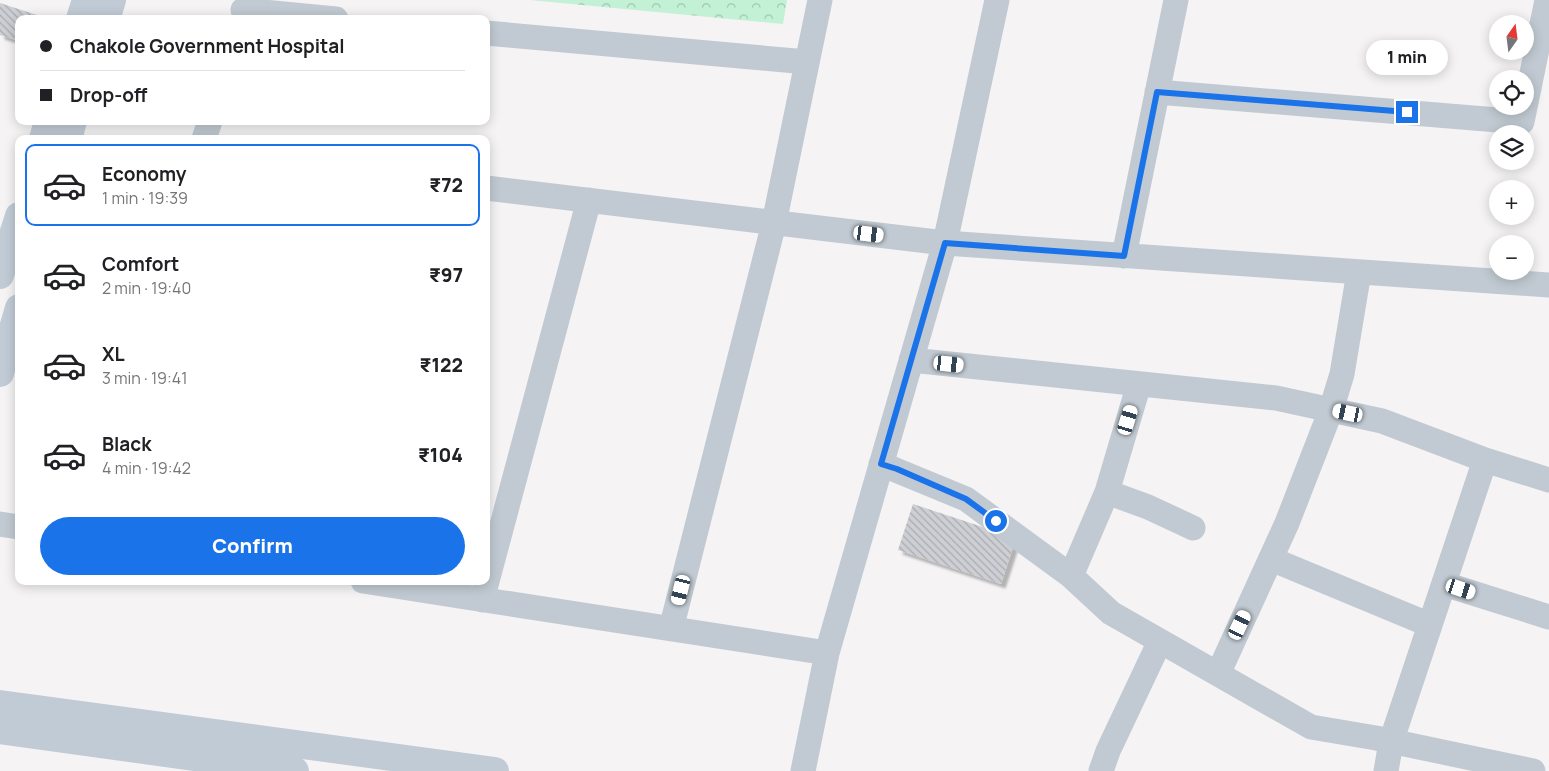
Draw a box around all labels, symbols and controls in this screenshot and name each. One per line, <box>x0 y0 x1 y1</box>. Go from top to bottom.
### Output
north arrow <box>1489 15 1534 60</box>
map controls <box>1489 15 1534 280</box>
text: Chakole Government Hospital <box>70 33 345 59</box>
callout: 1 min <box>1366 39 1448 74</box>
text: 1 min <box>1387 46 1427 68</box>
button: locate <box>1489 70 1534 115</box>
text: Drop-off <box>70 82 147 108</box>
route end <box>1396 101 1418 123</box>
button: layers <box>1489 125 1534 170</box>
text: Economy <box>102 161 186 187</box>
icon: car <box>42 163 87 208</box>
text: ₹72 <box>429 172 463 198</box>
button: + <box>1489 180 1534 225</box>
text: 1 min · 19:39 <box>102 187 188 209</box>
car <box>853 225 884 243</box>
button: − <box>1489 235 1534 280</box>
text: Comfort <box>102 251 179 277</box>
icon: car <box>42 253 87 298</box>
text: ₹97 <box>429 262 463 288</box>
text: 2 min · 19:40 <box>102 277 191 299</box>
text: XL <box>102 341 125 367</box>
icon: car <box>42 343 87 388</box>
text: ₹122 <box>420 352 463 378</box>
car <box>933 355 964 373</box>
text: 3 min · 19:41 <box>102 367 188 389</box>
car <box>1116 403 1139 437</box>
car <box>1331 403 1364 423</box>
text: Black <box>102 431 151 457</box>
icon: car <box>42 433 87 478</box>
text: ₹104 <box>418 442 463 468</box>
text: 4 min · 19:42 <box>102 457 191 479</box>
route start <box>985 510 1007 532</box>
button: Confirm <box>40 517 465 575</box>
car <box>670 574 691 606</box>
car <box>1444 577 1477 601</box>
car <box>1226 608 1253 642</box>

